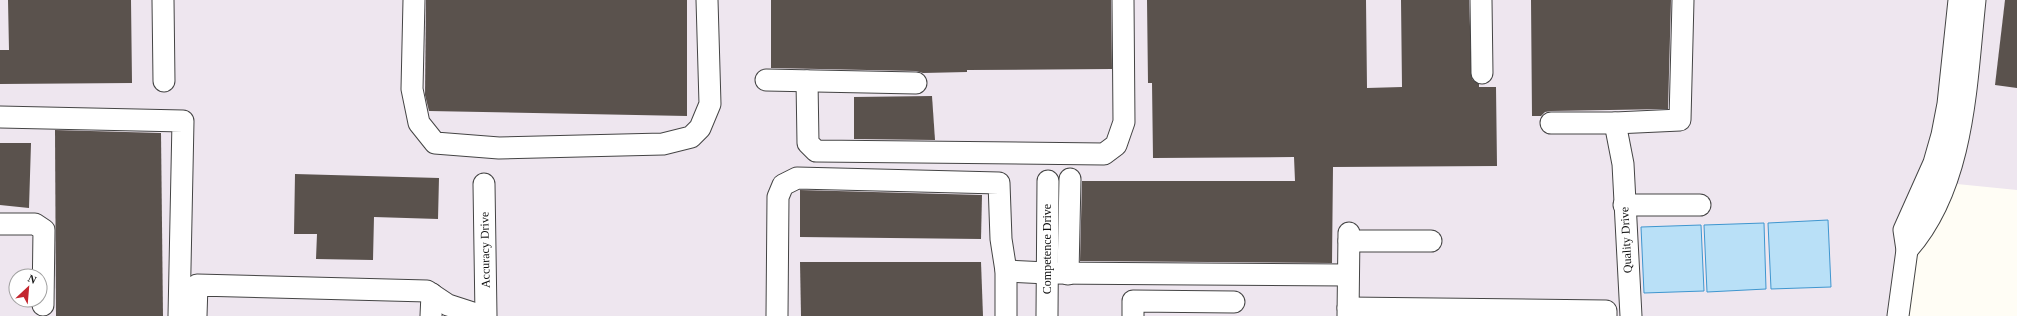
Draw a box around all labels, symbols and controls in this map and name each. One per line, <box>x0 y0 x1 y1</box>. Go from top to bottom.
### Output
street label: Competence Drive <box>1040 204 1054 294</box>
street label: Quality Drive <box>1617 207 1635 273</box>
street label: Accuracy Drive <box>477 212 493 288</box>
north arrow <box>8 268 48 308</box>
text: N <box>26 272 39 286</box>

